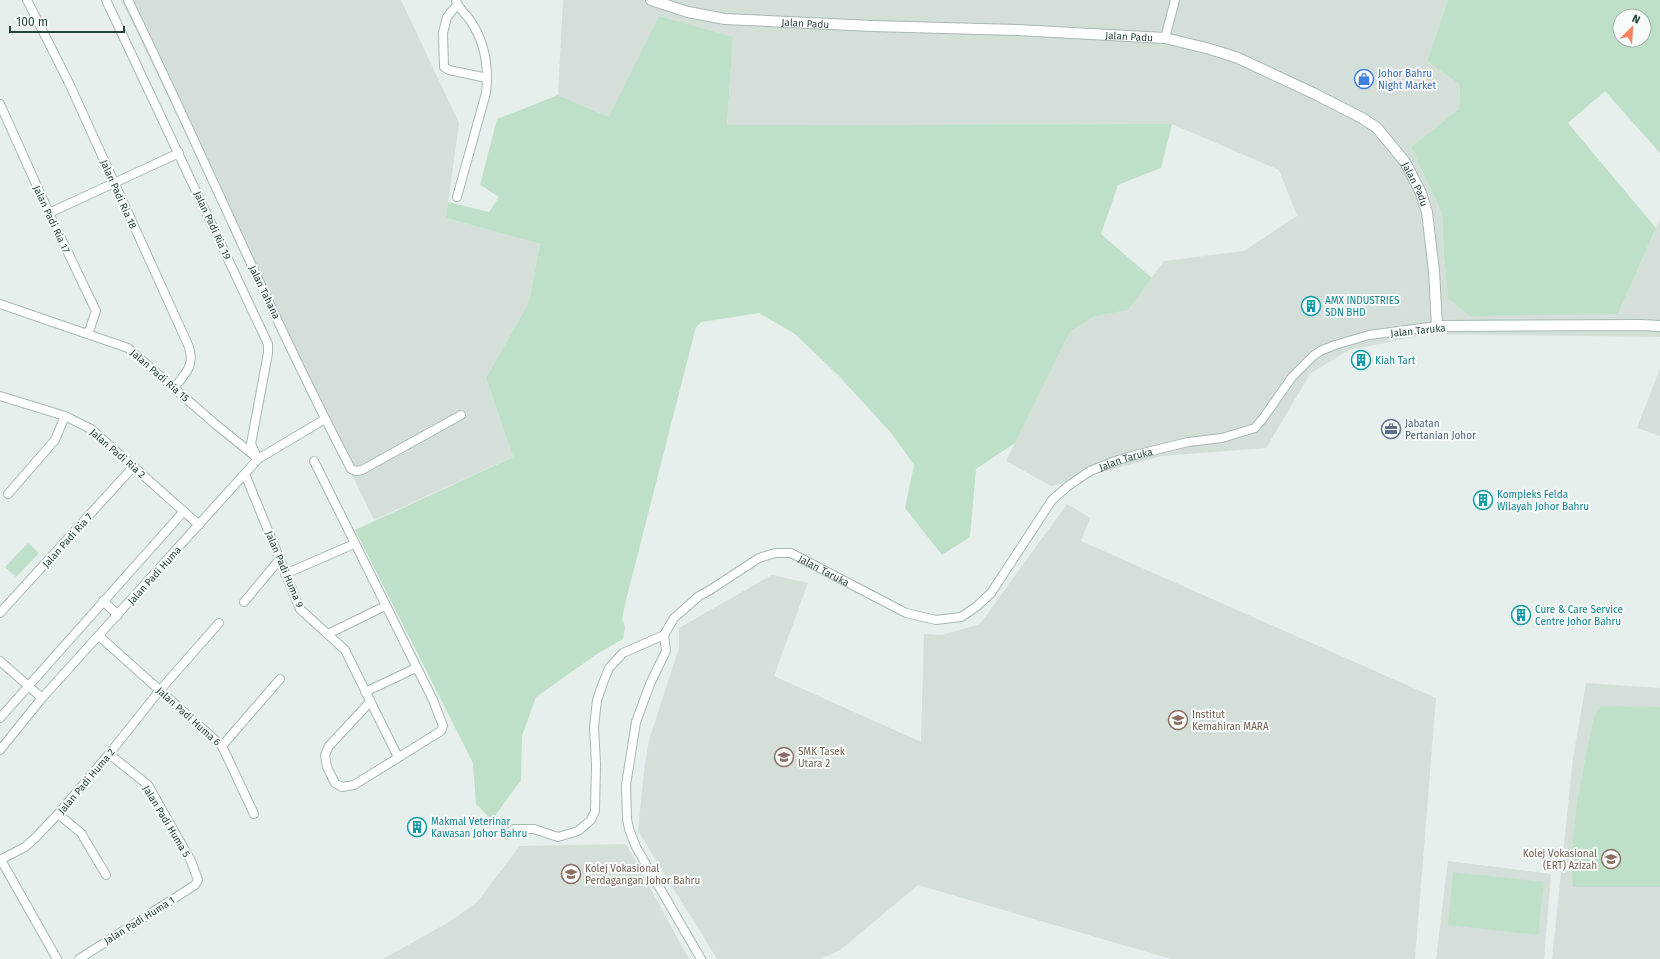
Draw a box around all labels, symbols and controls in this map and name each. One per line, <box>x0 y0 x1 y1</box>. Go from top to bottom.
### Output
scale bar <box>10 8 124 34</box>
north arrow <box>1612 8 1652 48</box>
text: N <box>1630 12 1642 27</box>
text: 100 m <box>16 15 48 29</box>
street label: Jalan Padu <box>781 17 829 31</box>
street label: Jalan Padu <box>1105 30 1153 44</box>
shop icon: Johor Bahru Night Market <box>1353 68 1375 90</box>
place label: Johor Bahru Night Market <box>1378 68 1437 92</box>
street label: Jalan Padi Ria 18 <box>98 158 139 231</box>
street label: Jalan Padu <box>1399 160 1430 208</box>
street label: Jalan Padi Ria 17 <box>30 184 72 256</box>
street label: Jalan Padi Ria 19 <box>191 189 233 261</box>
street label: Jalan Tahana <box>246 264 282 321</box>
building icon: AMX INDUSTRIES SDN BHD <box>1300 295 1322 317</box>
place label: AMX INDUSTRIES SDN BHD <box>1325 295 1400 319</box>
street label: Jalan Taruka <box>1390 322 1446 340</box>
street label: Jalan Padi Ria 15 <box>128 347 191 404</box>
building icon: Kiah Tart <box>1350 349 1372 371</box>
place label: Kiah Tart <box>1375 355 1416 367</box>
office icon: Jabatan Pertanian Johor <box>1380 418 1402 440</box>
place label: Jabatan Pertanian Johor <box>1405 418 1476 442</box>
street label: Jalan Padi Ria 2 <box>87 427 147 481</box>
street label: Jalan Taruka <box>1098 446 1154 474</box>
building icon: Kompleks Felda Wilayah Johor Bahru <box>1472 489 1494 511</box>
place label: Kompleks Felda Wilayah Johor Bahru <box>1497 489 1589 513</box>
street label: Jalan Padi Ria 7 <box>40 511 96 570</box>
street label: Jalan Padi Huma 9 <box>263 529 306 609</box>
street label: Jalan Padi Huma <box>126 544 184 607</box>
street label: Jalan Taruka <box>796 553 851 589</box>
building icon: Cure & Care Service Centre Johor Bahru <box>1510 604 1532 626</box>
place label: Cure & Care Service Centre Johor Bahru <box>1535 604 1623 628</box>
street label: Jalan Padi Huma 6 <box>154 685 223 749</box>
school or university icon: Institut Kemahiran MARA <box>1167 709 1189 731</box>
place label: Institut Kemahiran MARA <box>1192 709 1269 733</box>
street label: Jalan Padi Huma 2 <box>56 746 118 817</box>
school or university icon: SMK Tasek Utara 2 <box>773 746 795 768</box>
place label: SMK Tasek Utara 2 <box>798 746 846 770</box>
street label: Jalan Padi Huma 5 <box>140 783 192 860</box>
building icon: Makmal Veterinar Kawasan Johor Bahru <box>406 816 428 838</box>
place label: Makmal Veterinar Kawasan Johor Bahru <box>431 816 527 840</box>
place label: Kolej Vokasional (ERT) Azizah <box>1523 848 1597 872</box>
school or university icon: Kolej Vokasional (ERT) Azizah <box>1600 848 1622 870</box>
school or university icon: Kolej Vokasional Perdagangan Johor Bahru <box>560 863 582 885</box>
place label: Kolej Vokasional Perdagangan Johor Bahru <box>585 863 700 887</box>
street label: Jalan Padi Huma 1 <box>102 894 177 947</box>

